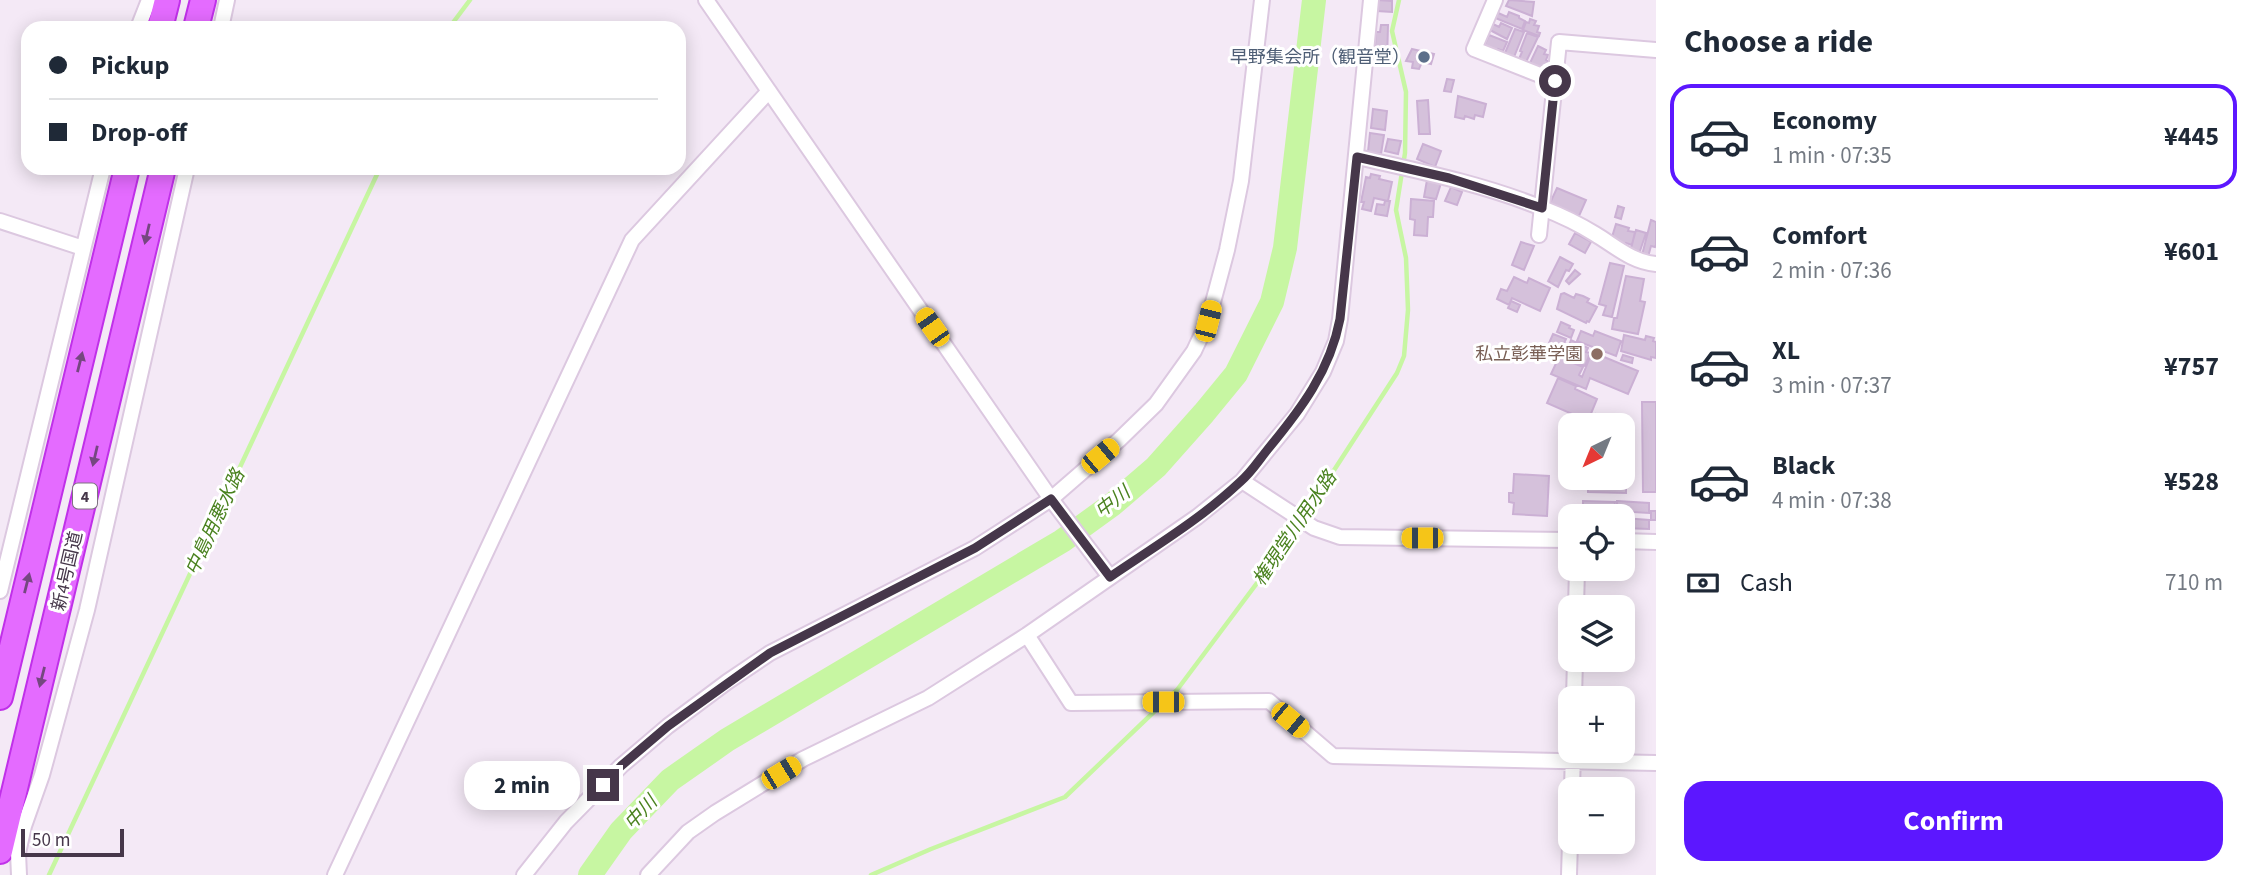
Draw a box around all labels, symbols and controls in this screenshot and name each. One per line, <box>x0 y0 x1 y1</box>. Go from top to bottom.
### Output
text: Choose a ride <box>1684 19 1873 65</box>
place label: 早野集会所（観音堂） <box>1230 45 1410 70</box>
text: Pickup <box>91 47 169 84</box>
marker: 早野集会所（観音堂） <box>1416 49 1432 65</box>
route start <box>1539 65 1571 97</box>
text: Economy <box>1772 102 1877 139</box>
icon: car <box>1688 105 1751 168</box>
text: Drop-off <box>91 114 187 151</box>
text: ¥445 <box>2164 118 2219 155</box>
text: 1 min · 07:35 <box>1772 139 1892 172</box>
text: Comfort <box>1772 217 1867 254</box>
icon: car <box>1688 220 1751 283</box>
one-way arrow <box>141 223 152 245</box>
text: ¥601 <box>2164 233 2219 270</box>
text: 2 min · 07:36 <box>1772 254 1892 287</box>
car <box>1193 298 1224 344</box>
car <box>912 304 953 350</box>
text: XL <box>1772 332 1800 369</box>
icon: car <box>1688 335 1751 398</box>
place label: 私立彰華学園 <box>1475 342 1583 367</box>
marker: 私立彰華学園 <box>1589 346 1605 362</box>
text: ¥757 <box>2164 348 2219 385</box>
one-way arrow <box>75 351 86 373</box>
text: 3 min · 07:37 <box>1772 369 1892 402</box>
north arrow <box>1558 413 1634 490</box>
map controls <box>1558 413 1635 854</box>
car <box>1078 434 1123 478</box>
one-way arrow <box>89 445 100 467</box>
text: Black <box>1772 447 1835 484</box>
icon: car <box>1688 450 1751 513</box>
water label: 中島用悪水路 <box>179 463 253 580</box>
text: ¥528 <box>2164 463 2219 500</box>
water label: 権現堂川用水路 <box>1247 465 1345 592</box>
water label: 中川 <box>1090 479 1138 525</box>
road number: 4 <box>73 484 97 509</box>
text: 4 min · 07:38 <box>1772 484 1892 517</box>
button: locate <box>1558 504 1635 581</box>
car <box>1402 528 1444 549</box>
street label: 新4号国道 <box>46 529 89 613</box>
icon: cash <box>1684 564 1722 602</box>
text: Cash <box>1740 564 1793 601</box>
text: 710 m <box>2165 566 2223 599</box>
one-way arrow <box>22 572 33 594</box>
button: layers <box>1558 595 1635 672</box>
one-way arrow <box>36 666 47 688</box>
button: + <box>1558 686 1635 763</box>
car <box>1143 692 1185 713</box>
car <box>1268 698 1313 742</box>
car <box>758 753 805 793</box>
callout: 2 min <box>463 760 578 810</box>
text: 2 min <box>494 769 550 802</box>
route end <box>587 769 619 801</box>
button: − <box>1558 777 1635 854</box>
button: Confirm <box>1684 781 2223 861</box>
water label: 中川 <box>618 788 665 836</box>
scale bar <box>21 826 124 858</box>
text: 50 m <box>32 827 70 854</box>

